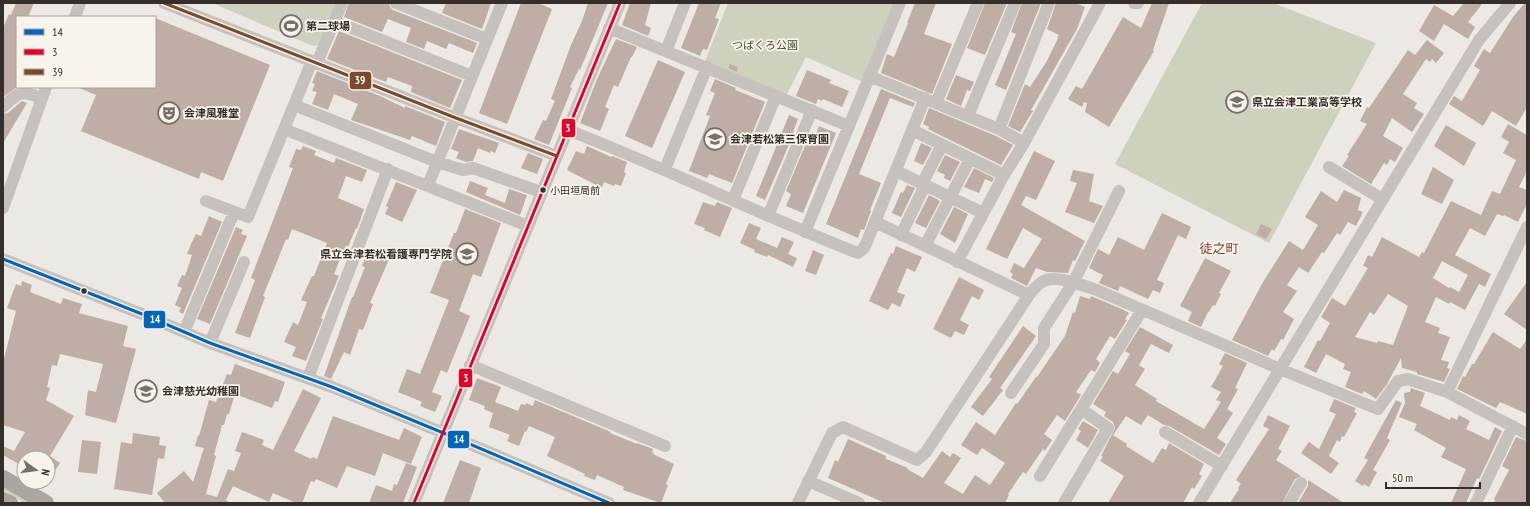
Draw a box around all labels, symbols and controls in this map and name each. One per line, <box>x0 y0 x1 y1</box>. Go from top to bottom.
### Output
sports icon: 第二球場 <box>278 13 304 39</box>
legend <box>16 16 156 88</box>
place label: 第二球場 <box>306 19 350 33</box>
text: 14 <box>52 24 63 39</box>
park label: つばくろ公園 <box>732 38 798 52</box>
text: 3 <box>52 44 57 59</box>
text: 39 <box>52 64 63 79</box>
line badge: 39 <box>349 71 372 90</box>
text: 39 <box>355 73 365 87</box>
school or university icon: 県立会津工業高等学校 <box>1224 89 1250 115</box>
place label: 県立会津工業高等学校 <box>1252 95 1362 109</box>
theatre icon: 会津風雅堂 <box>156 100 182 126</box>
place label: 会津風雅堂 <box>184 106 239 120</box>
line badge: 3 <box>561 118 576 138</box>
text: 3 <box>565 121 571 135</box>
school or university icon: 会津若松第三保育園 <box>702 126 728 152</box>
place label: 会津若松第三保育園 <box>730 132 829 146</box>
place label: 小田垣局前 <box>550 184 600 197</box>
marker: 小田垣局前 <box>538 185 548 195</box>
district label: 徒之町 <box>1199 240 1239 257</box>
school or university icon: 県立会津若松看護専門学院 <box>454 241 480 267</box>
place label: 県立会津若松看護専門学院 <box>320 247 452 261</box>
unlabelled marker <box>79 286 89 296</box>
line badge: 14 <box>143 310 166 329</box>
text: 14 <box>150 312 161 326</box>
line badge: 3 <box>458 368 473 388</box>
text: 3 <box>463 371 469 385</box>
school or university icon: 会津慈光幼稚園 <box>133 378 159 404</box>
place label: 会津慈光幼稚園 <box>162 384 239 398</box>
line badge: 14 <box>447 430 470 449</box>
text: 14 <box>454 432 465 446</box>
north arrow <box>16 450 56 490</box>
scale bar <box>1386 464 1480 490</box>
text: N <box>38 468 53 477</box>
text: 50 m <box>1392 470 1413 485</box>

